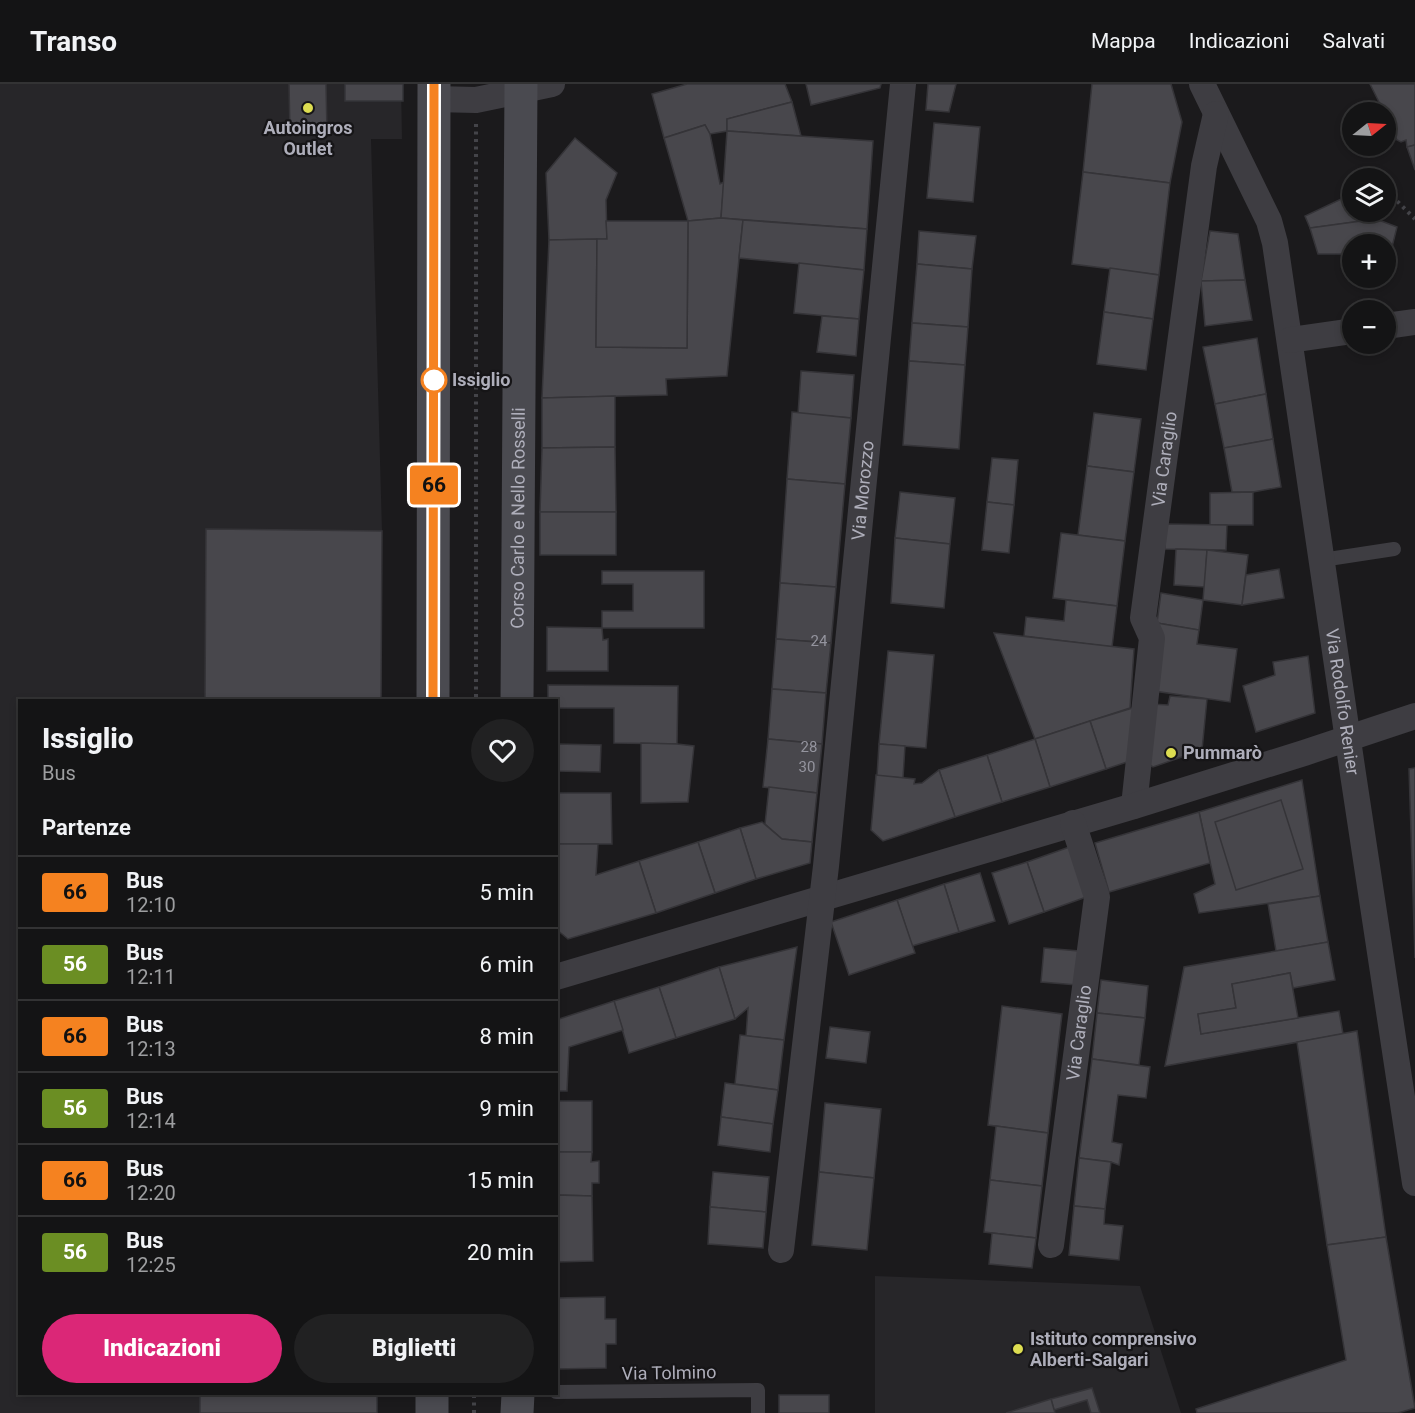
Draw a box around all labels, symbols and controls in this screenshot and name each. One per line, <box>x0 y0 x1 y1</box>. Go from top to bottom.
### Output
text: Transo <box>30 25 117 58</box>
text: Mappa <box>1091 29 1156 53</box>
text: Indicazioni <box>1189 29 1290 53</box>
text: Salvati <box>1323 29 1385 53</box>
marker: Autoingros Outlet <box>301 101 315 115</box>
north arrow <box>1342 102 1396 156</box>
map controls <box>1342 102 1396 354</box>
place label: Autoingros Outlet <box>264 117 352 159</box>
button: layers <box>1342 168 1396 222</box>
button: + <box>1342 234 1396 288</box>
button: − <box>1342 300 1396 354</box>
marker: Issiglio <box>421 367 447 393</box>
place label: Issiglio <box>452 369 511 390</box>
street label: Corso Carlo e Nello Rosselli <box>506 407 529 629</box>
street label: Via Caraglio <box>1147 410 1181 508</box>
street label: Via Morozzo <box>847 440 878 541</box>
line badge: 66 <box>407 466 461 504</box>
text: 66 <box>422 473 446 497</box>
street label: Via Rodolfo Renier <box>1322 627 1364 776</box>
house number: 24 <box>811 632 828 650</box>
button: heart <box>471 719 534 782</box>
text: Issiglio <box>42 722 134 755</box>
house number: 28 <box>801 738 817 756</box>
place label: Pummarò <box>1183 742 1262 763</box>
marker: Pummarò <box>1164 746 1178 760</box>
house number: 30 <box>799 758 815 776</box>
text: Bus <box>42 761 76 785</box>
text: Partenze <box>42 815 131 840</box>
text: Bus <box>126 868 164 893</box>
text: 66 <box>63 880 87 904</box>
text: 5 min <box>479 880 534 905</box>
text: 12:10 <box>126 893 176 917</box>
text: Bus <box>126 940 164 965</box>
text: 56 <box>63 952 87 976</box>
text: 6 min <box>479 952 534 977</box>
text: 12:11 <box>126 965 176 989</box>
street label: Via Caraglio <box>1062 984 1095 1082</box>
text: Bus <box>126 1012 164 1037</box>
text: 66 <box>63 1024 87 1048</box>
text: 8 min <box>479 1024 534 1049</box>
text: 12:13 <box>126 1037 176 1061</box>
text: Bus <box>126 1084 164 1109</box>
text: 56 <box>63 1096 87 1120</box>
text: 9 min <box>479 1096 534 1121</box>
text: 12:14 <box>126 1109 176 1133</box>
text: Bus <box>126 1156 164 1181</box>
text: 66 <box>63 1168 87 1192</box>
text: 15 min <box>467 1168 534 1193</box>
text: 12:20 <box>126 1181 176 1205</box>
text: Bus <box>126 1228 164 1253</box>
text: 56 <box>63 1240 87 1264</box>
text: 20 min <box>467 1240 534 1265</box>
text: 12:25 <box>126 1253 176 1277</box>
button: Indicazioni <box>42 1314 282 1383</box>
button: Biglietti <box>294 1314 534 1383</box>
place label: Istituto comprensivo Alberti-Salgari <box>1030 1328 1197 1370</box>
marker: Istituto comprensivo Alberti-Salgari <box>1011 1342 1025 1356</box>
street label: Via Tolmino <box>622 1361 716 1384</box>

